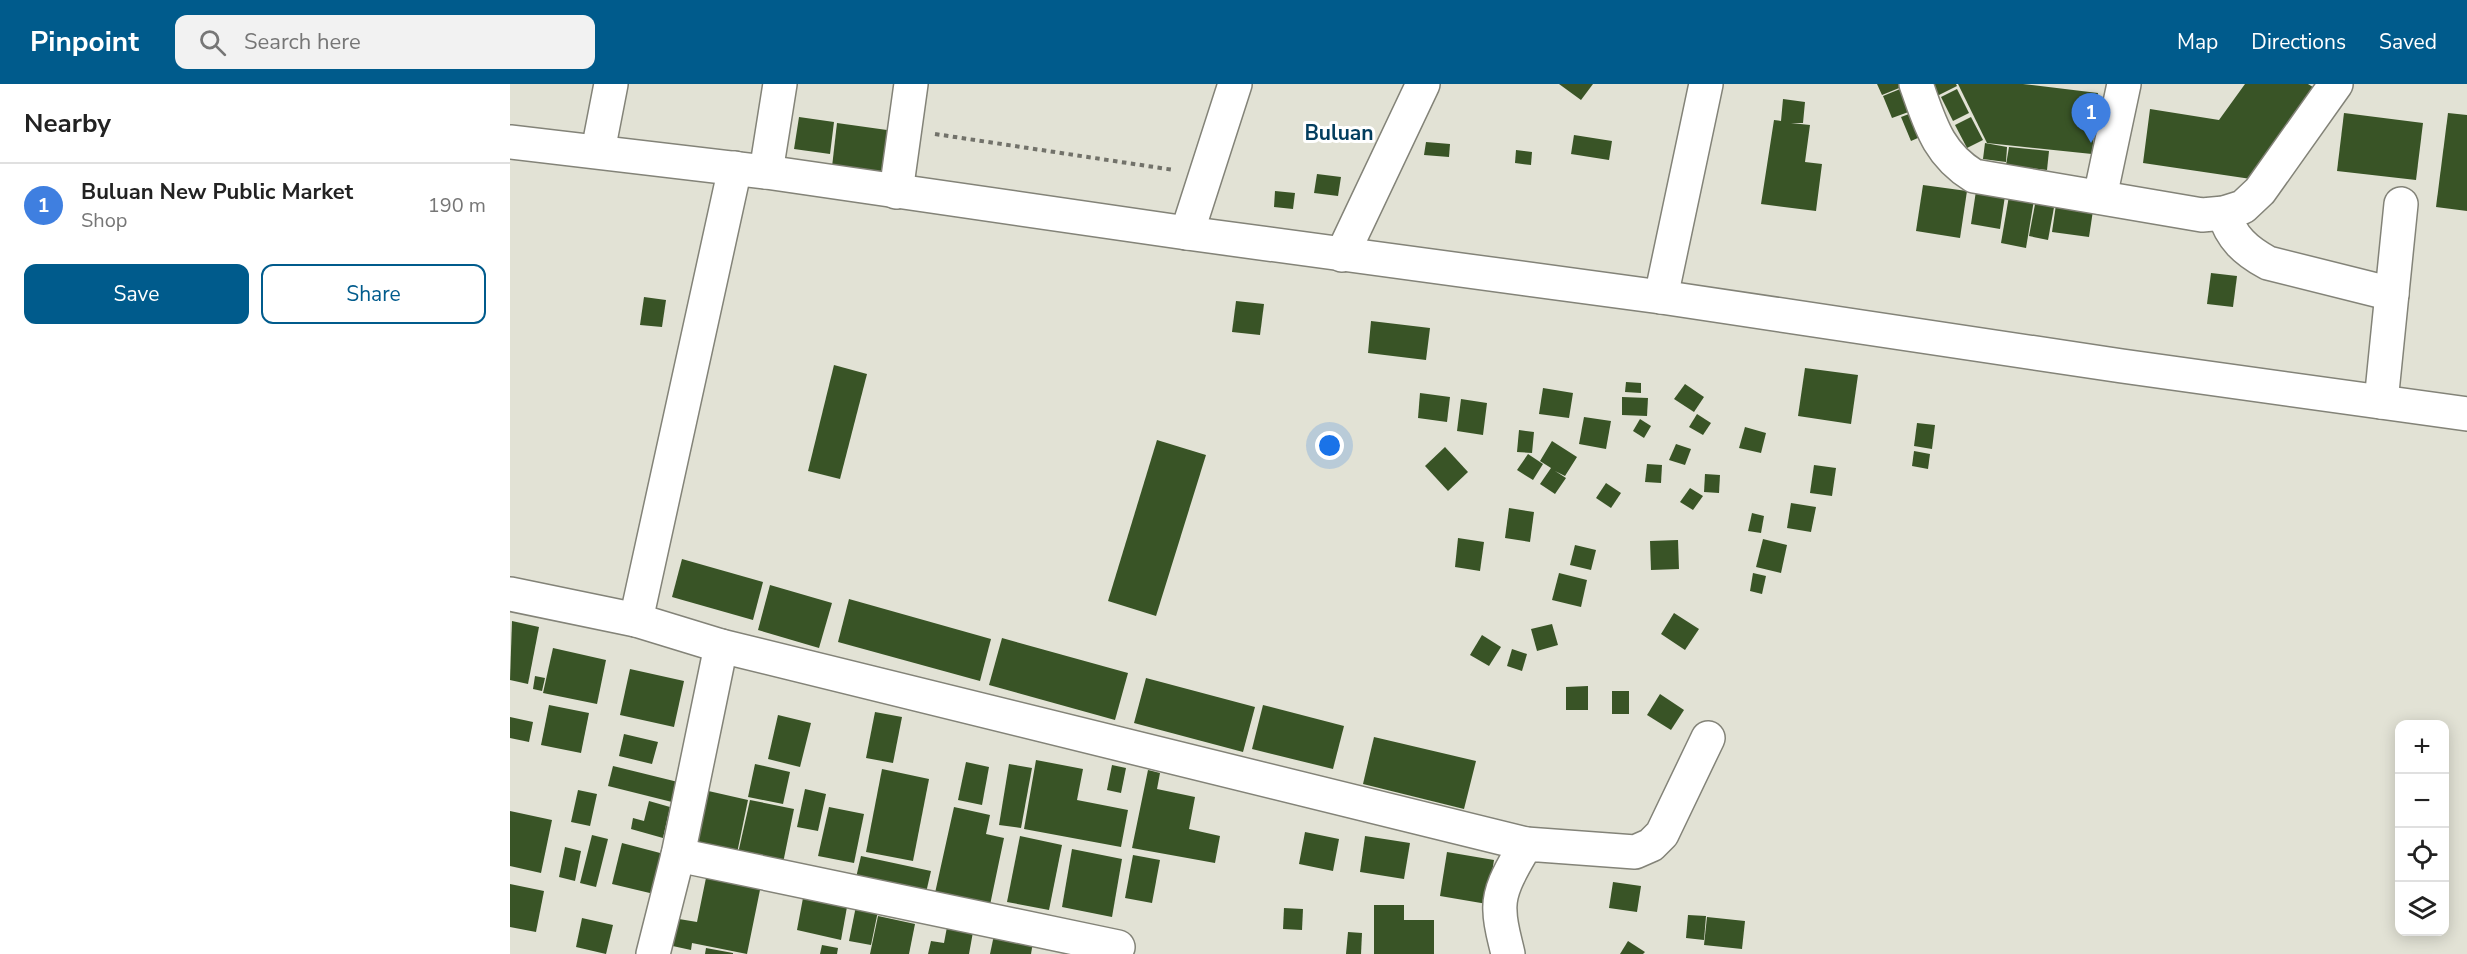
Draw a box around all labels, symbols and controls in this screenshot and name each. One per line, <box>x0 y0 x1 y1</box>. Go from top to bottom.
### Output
search box <box>175 15 595 69</box>
text: Pinpoint <box>30 23 139 61</box>
icon: search <box>196 26 229 59</box>
text: Search here <box>244 27 361 57</box>
text: Map <box>2177 28 2218 56</box>
text: Directions <box>2251 28 2346 56</box>
text: Saved <box>2379 28 2437 56</box>
pin: 1 <box>2072 94 2110 143</box>
text: Nearby <box>24 106 111 141</box>
district label: Buluan <box>1304 119 1374 147</box>
text: Buluan New Public Market <box>81 177 353 207</box>
text: 1 <box>38 192 50 219</box>
text: 190 m <box>428 192 486 219</box>
text: Shop <box>81 207 127 234</box>
button: Save <box>24 264 249 324</box>
button: Share <box>261 264 486 324</box>
your location <box>1315 431 1344 460</box>
map controls <box>2395 720 2449 936</box>
button: + <box>2395 720 2449 774</box>
button: − <box>2395 774 2449 828</box>
button: locate <box>2395 828 2449 882</box>
button: layers <box>2395 882 2449 936</box>

